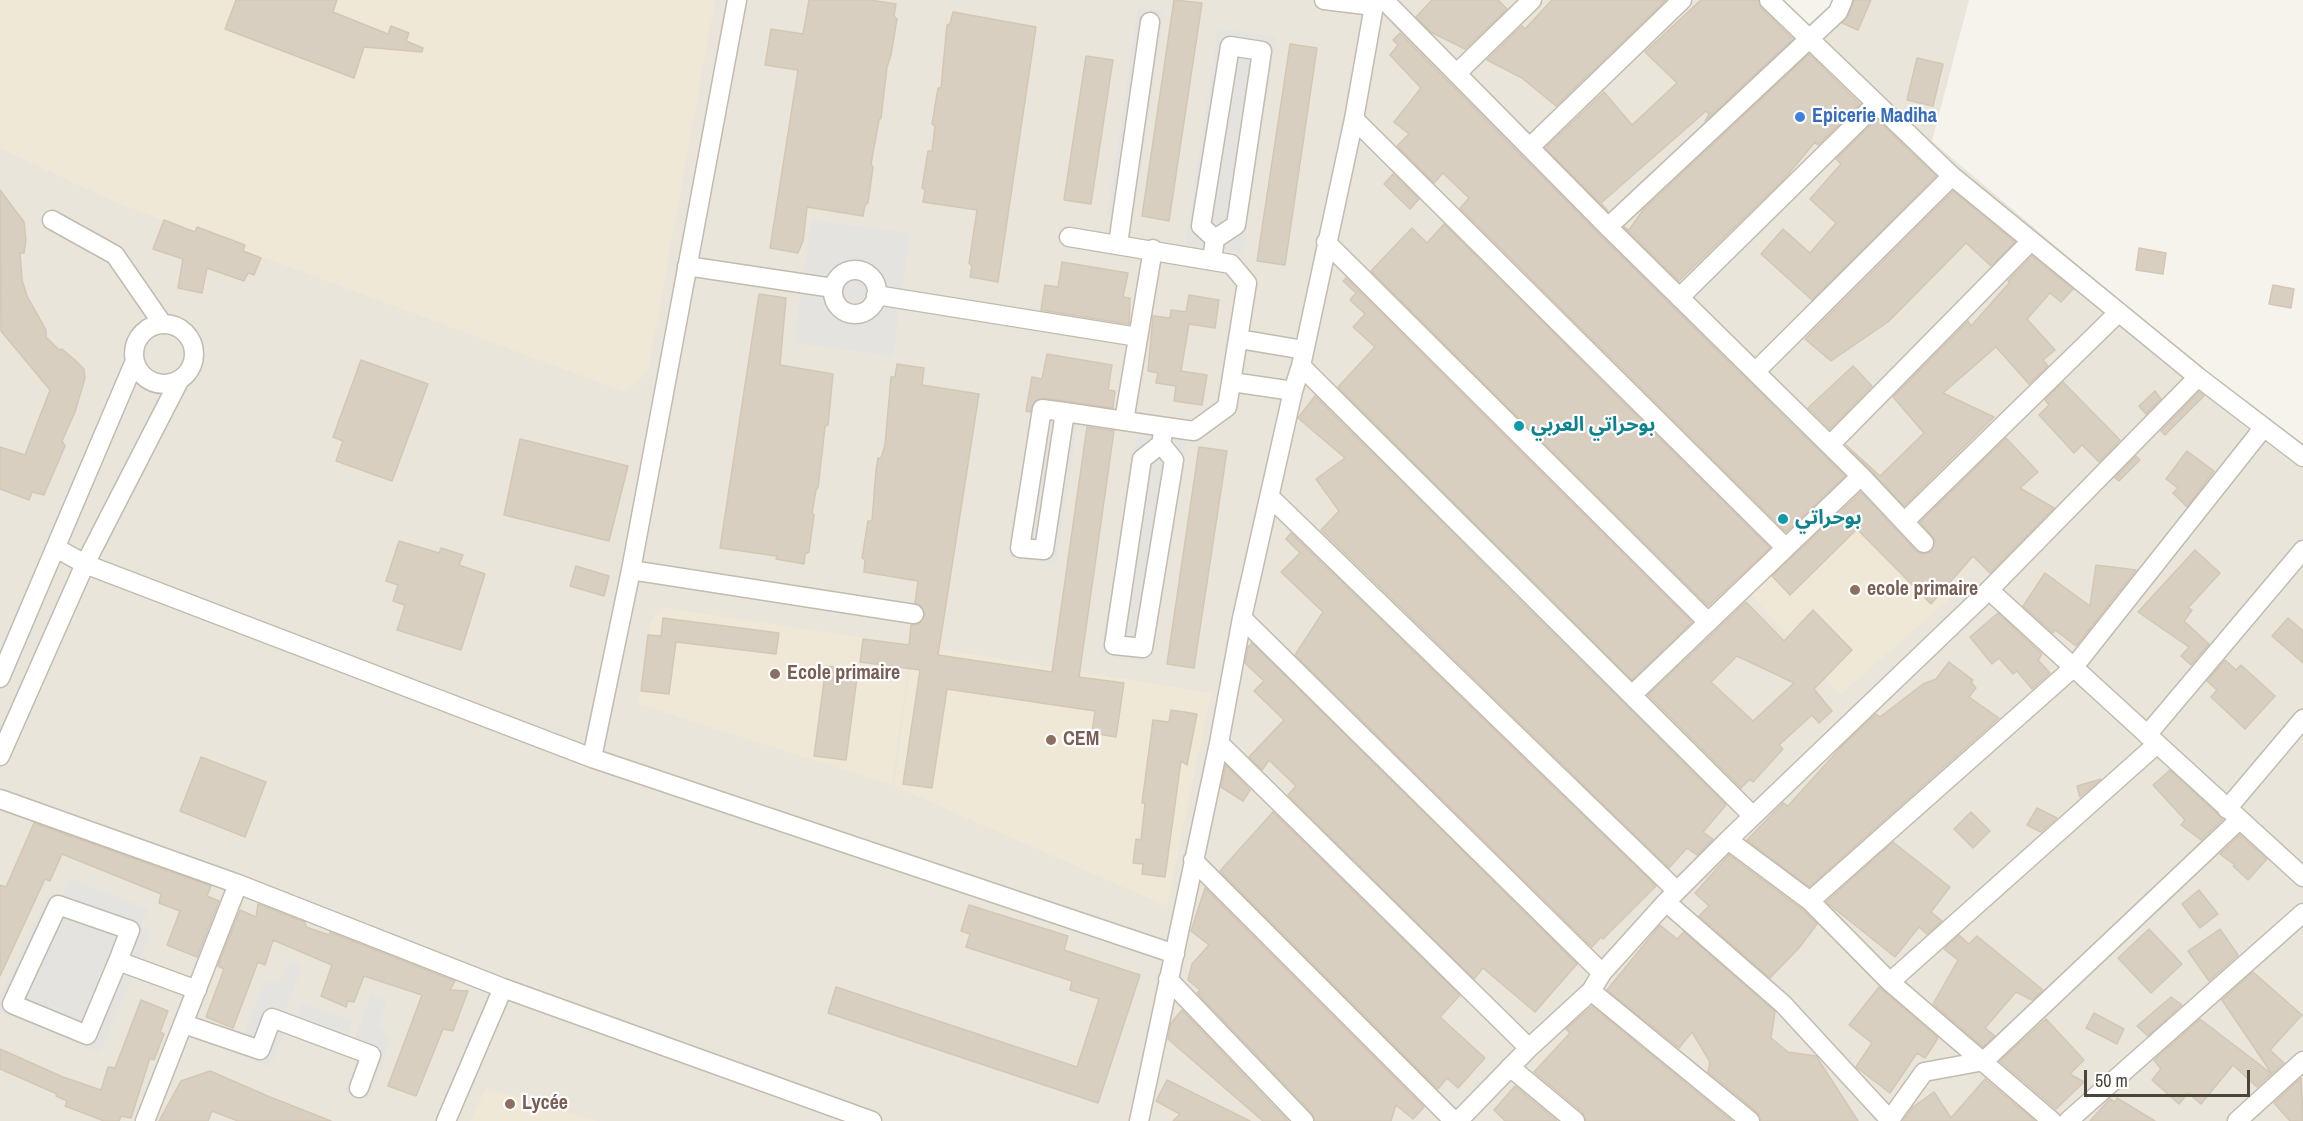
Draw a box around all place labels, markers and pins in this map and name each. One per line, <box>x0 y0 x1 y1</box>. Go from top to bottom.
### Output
place label: Epicerie Madiha <box>1812 105 1937 129</box>
marker: Epicerie Madiha <box>1793 110 1807 124</box>
place label: بوحراتي العربي <box>1531 414 1655 438</box>
marker: بوحراتي العربي <box>1512 419 1526 433</box>
place label: بوحراتي <box>1795 507 1862 531</box>
marker: بوحراتي <box>1776 512 1790 526</box>
place label: ecole primaire <box>1867 578 1978 602</box>
marker: ecole primaire <box>1848 583 1862 597</box>
place label: Ecole primaire <box>787 662 900 686</box>
marker: Ecole primaire <box>768 667 782 681</box>
place label: CEM <box>1063 728 1099 752</box>
marker: CEM <box>1044 733 1058 747</box>
place label: Lycée <box>522 1092 568 1116</box>
marker: Lycée <box>503 1097 517 1111</box>

